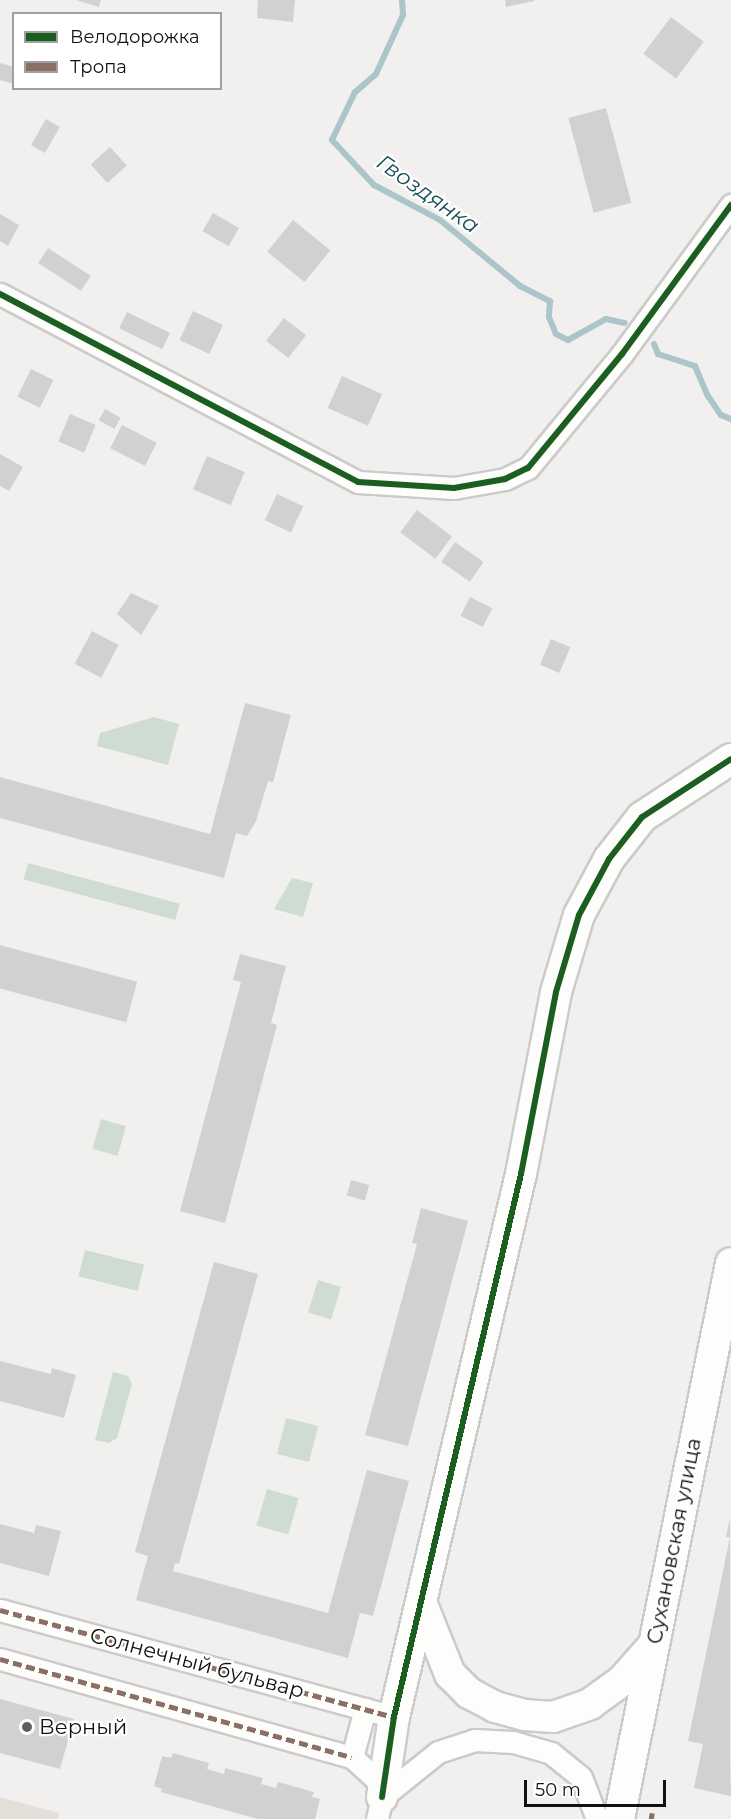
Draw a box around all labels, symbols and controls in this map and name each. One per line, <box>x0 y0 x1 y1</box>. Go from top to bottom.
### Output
legend <box>12 12 222 90</box>
text: Велодорожка <box>70 26 199 48</box>
text: Тропа <box>70 56 127 78</box>
water label: Гвоздянка <box>372 149 484 239</box>
street label: Сухановская улица <box>642 1436 706 1646</box>
street label: Солнечный бульвар <box>87 1622 307 1704</box>
place label: Верный <box>39 1714 127 1740</box>
marker: Верный <box>20 1720 34 1734</box>
scale bar <box>527 1768 670 1806</box>
text: 50 m <box>535 1779 581 1801</box>

